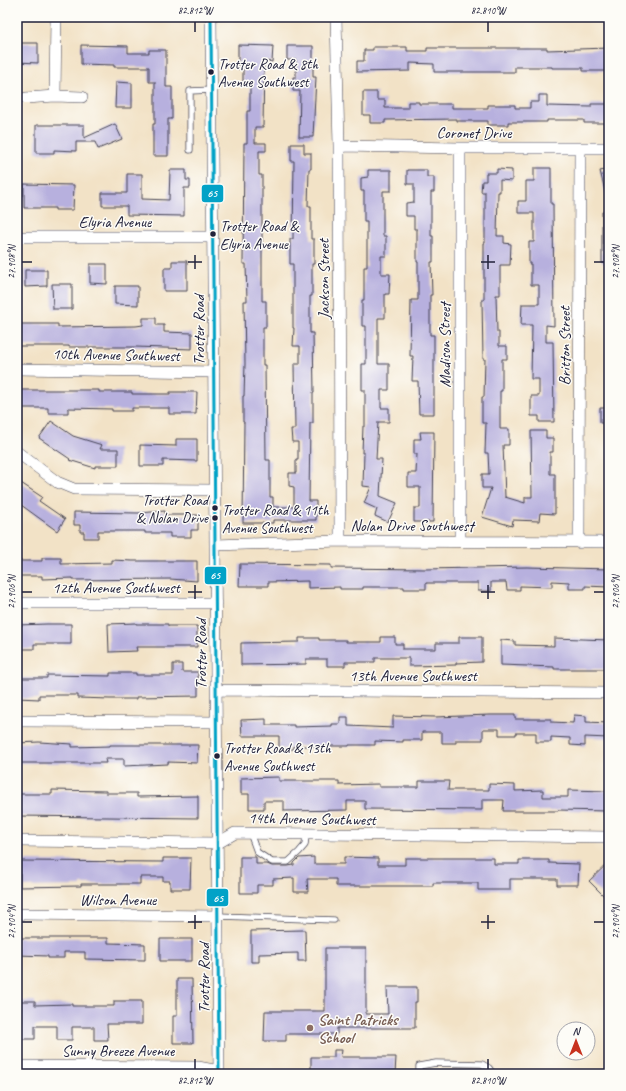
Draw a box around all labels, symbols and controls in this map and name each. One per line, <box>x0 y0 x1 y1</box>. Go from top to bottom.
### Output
text: 82.812°W <box>178 4 214 17</box>
text: 82.810°W <box>471 4 507 17</box>
place label: Trotter Road & 8th Avenue Southwest <box>218 55 319 92</box>
marker: Trotter Road & 8th Avenue Southwest <box>206 67 216 77</box>
street label: Coronet Drive <box>437 123 513 143</box>
line badge: 65 <box>201 184 224 203</box>
text: 65 <box>207 186 218 200</box>
street label: Elyria Avenue <box>79 212 153 232</box>
place label: Trotter Road & Elyria Avenue <box>220 217 299 254</box>
marker: Trotter Road & Elyria Avenue <box>208 229 218 239</box>
street label: Jackson Street <box>314 237 334 320</box>
text: 27.908°N <box>5 243 18 279</box>
text: 27.908°N <box>609 243 622 279</box>
street label: Trotter Road <box>189 292 209 365</box>
street label: Madison Street <box>435 300 455 387</box>
street label: Britton Street <box>555 305 575 386</box>
street label: 10th Avenue Southwest <box>52 344 182 366</box>
place label: Trotter Road & Nolan Drive <box>136 491 210 528</box>
place label: Trotter Road & 11th Avenue Southwest <box>222 501 330 538</box>
marker: Trotter Road & Nolan Drive <box>210 503 220 513</box>
marker: Trotter Road & 11th Avenue Southwest <box>210 513 220 523</box>
street label: Nolan Drive Southwest <box>351 516 476 536</box>
line badge: 65 <box>204 566 227 585</box>
text: 65 <box>210 568 221 582</box>
text: 27.906°N <box>5 573 18 609</box>
text: 27.906°N <box>609 573 622 609</box>
street label: 12th Avenue Southwest <box>52 578 181 598</box>
street label: Trotter Road <box>191 616 211 689</box>
street label: 13th Avenue Southwest <box>349 666 478 686</box>
place label: Trotter Road & 13th Avenue Southwest <box>224 739 332 776</box>
marker: Trotter Road & 13th Avenue Southwest <box>212 751 222 761</box>
street label: 14th Avenue Southwest <box>248 808 378 830</box>
line badge: 65 <box>206 888 229 907</box>
street label: Wilson Avenue <box>80 890 158 910</box>
text: 65 <box>213 891 224 905</box>
text: 27.904°N <box>5 903 18 939</box>
text: 27.904°N <box>609 903 622 939</box>
street label: Trotter Road <box>194 940 214 1013</box>
place label: Saint Patricks School <box>318 1010 399 1048</box>
north arrow <box>556 1021 596 1061</box>
marker: Saint Patricks School <box>305 1023 315 1033</box>
text: N <box>573 1024 582 1038</box>
street label: Sunny Breeze Avenue <box>62 1041 176 1061</box>
text: 82.812°W <box>178 1074 214 1087</box>
text: 82.810°W <box>471 1074 507 1087</box>

